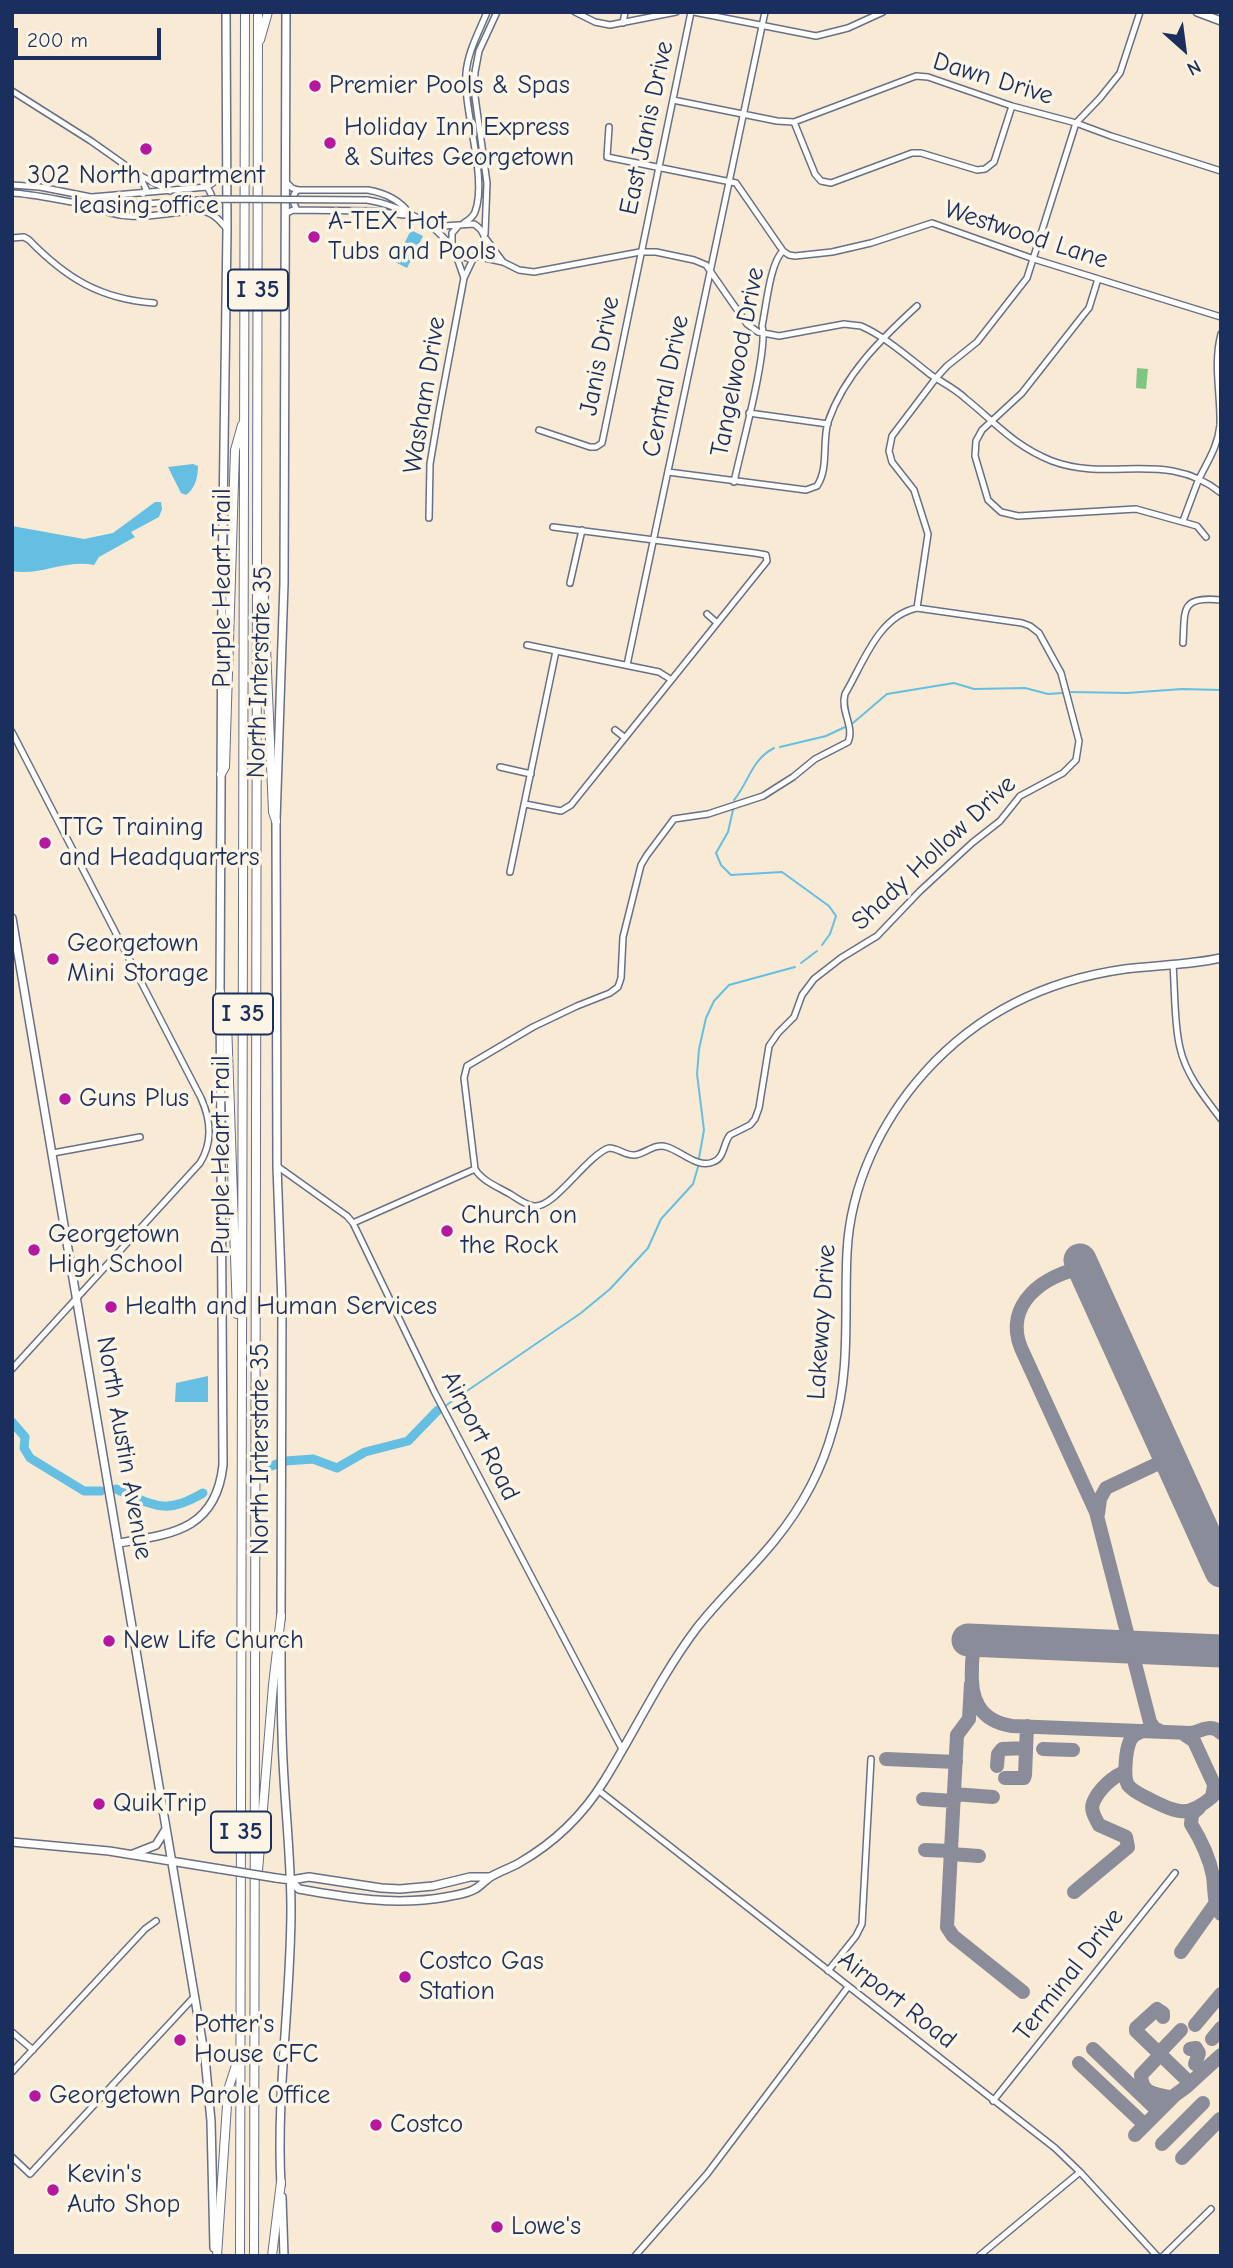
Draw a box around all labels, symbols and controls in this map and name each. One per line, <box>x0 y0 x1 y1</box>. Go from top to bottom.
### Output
scale bar <box>18 14 164 58</box>
north arrow <box>1149 14 1219 84</box>
text: 200 m <box>27 28 88 52</box>
street label: East Janis Drive <box>613 38 681 218</box>
street label: Dawn Drive <box>929 46 1057 112</box>
text: N <box>1183 55 1205 80</box>
place label: Premier Pools & Spas <box>329 70 570 102</box>
marker: Premier Pools & Spas <box>307 78 323 94</box>
place label: Holiday Inn Express & Suites Georgetown <box>344 112 574 174</box>
marker: Holiday Inn Express & Suites Georgetown <box>322 135 338 151</box>
marker: 302 North apartment leasing office <box>138 141 154 157</box>
place label: 302 North apartment leasing office <box>27 160 265 222</box>
street label: Westwood Lane <box>940 194 1112 276</box>
place label: A-TEX Hot Tubs and Pools <box>328 206 496 268</box>
marker: A-TEX Hot Tubs and Pools <box>306 229 322 245</box>
street label: Tangelwood Drive <box>704 265 772 459</box>
road number: I 35 <box>228 270 288 310</box>
street label: Janis Drive <box>573 294 627 418</box>
street label: Central Drive <box>636 312 696 460</box>
street label: Washam Drive <box>397 314 453 476</box>
street label: Purple Heart Trail <box>207 488 239 688</box>
street label: North Interstate 35 <box>241 565 279 779</box>
street label: Shady Hollow Drive <box>845 769 1023 937</box>
place label: TTG Training and Headquarters <box>59 812 260 874</box>
marker: TTG Training and Headquarters <box>37 835 53 851</box>
place label: Georgetown Mini Storage <box>67 928 208 990</box>
marker: Georgetown Mini Storage <box>45 951 61 967</box>
road number: I 35 <box>213 994 273 1034</box>
street label: Purple Heart Trail <box>206 1055 238 1255</box>
place label: Guns Plus <box>79 1083 189 1115</box>
marker: Guns Plus <box>57 1091 73 1107</box>
place label: Church on the Rock <box>461 1200 577 1262</box>
place label: Georgetown High School <box>48 1219 183 1280</box>
marker: Church on the Rock <box>439 1223 455 1239</box>
marker: Georgetown High School <box>26 1242 42 1258</box>
street label: Lakeway Drive <box>801 1243 843 1401</box>
place label: Health and Human Services <box>125 1291 437 1323</box>
marker: Health and Human Services <box>103 1299 119 1315</box>
street label: North Austin Avenue <box>89 1334 159 1562</box>
street label: North Interstate 35 <box>245 1343 277 1555</box>
street label: Airport Road <box>434 1366 526 1506</box>
place label: New Life Church <box>123 1625 304 1657</box>
marker: New Life Church <box>101 1633 117 1649</box>
place label: QuikTrip <box>113 1788 207 1820</box>
marker: QuikTrip <box>91 1796 107 1812</box>
road number: I 35 <box>211 1812 271 1853</box>
street label: Terminal Drive <box>1007 1902 1131 2048</box>
street label: Airport Road <box>832 1944 962 2056</box>
place label: Costco Gas Station <box>419 1946 544 2008</box>
marker: Costco Gas Station <box>397 1969 413 1985</box>
place label: Potter's House CFC <box>194 2009 319 2070</box>
marker: Potter's House CFC <box>172 2032 188 2048</box>
place label: Georgetown Parole Office <box>49 2080 330 2112</box>
marker: Georgetown Parole Office <box>27 2088 43 2104</box>
place label: Costco <box>390 2109 463 2141</box>
marker: Costco <box>368 2117 384 2133</box>
place label: Kevin's Auto Shop <box>67 2159 180 2220</box>
marker: Kevin's Auto Shop <box>45 2182 61 2198</box>
place label: Lowe's <box>511 2211 581 2243</box>
marker: Lowe's <box>489 2219 505 2235</box>

